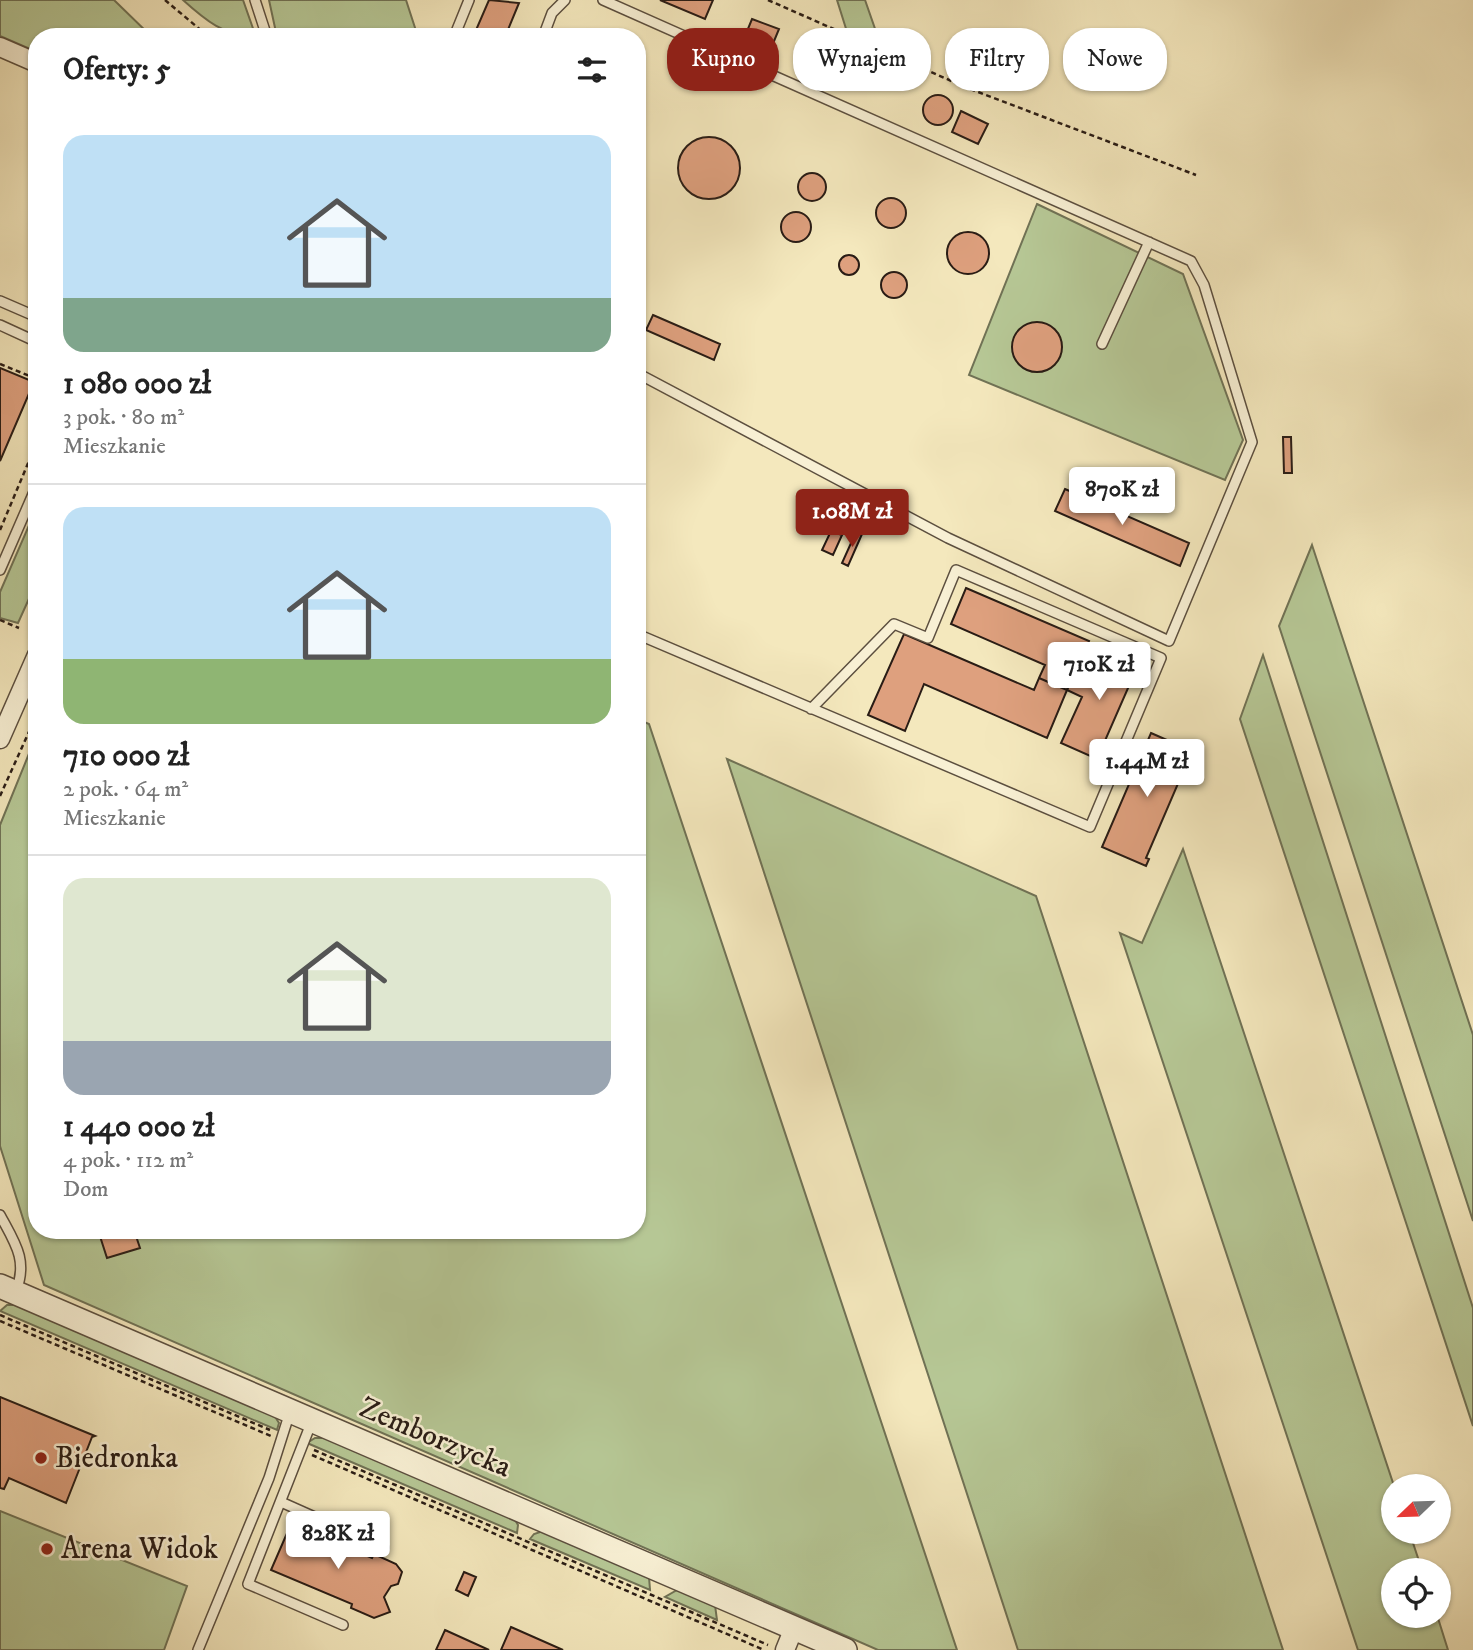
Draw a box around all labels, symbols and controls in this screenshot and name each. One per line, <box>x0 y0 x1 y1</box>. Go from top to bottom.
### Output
chip: Kupno <box>667 28 779 91</box>
chip: Wynajem <box>793 28 931 91</box>
chip: Filtry <box>945 28 1049 91</box>
chip: Nowe <box>1063 28 1167 91</box>
icon: filters <box>573 51 611 89</box>
text: Oferty: 5 <box>63 52 170 89</box>
icon: home <box>274 180 400 306</box>
text: 1 080 000 zł <box>63 366 211 403</box>
text: 3 pok. · 80 m² <box>63 403 184 432</box>
text: Mieszkanie <box>63 432 166 461</box>
pin: 870K zł <box>1057 468 1187 527</box>
text: 870K zł <box>1085 475 1159 504</box>
pin: 1.08M zł <box>780 490 924 549</box>
text: 1.08M zł <box>812 497 892 526</box>
icon: home <box>274 552 400 678</box>
pin: 710K zł <box>1034 642 1164 702</box>
text: 710K zł <box>1064 650 1134 679</box>
text: 710 000 zł <box>63 738 189 775</box>
pin: 1.44M zł <box>1075 740 1219 799</box>
text: 1.44M zł <box>1105 747 1189 776</box>
text: 2 pok. · 64 m² <box>63 775 188 804</box>
text: Mieszkanie <box>63 804 166 833</box>
icon: home <box>274 923 400 1049</box>
text: 1 440 000 zł <box>63 1109 214 1146</box>
text: 4 pok. · 112 m² <box>63 1146 193 1175</box>
text: Dom <box>63 1175 109 1204</box>
street label: Zemborzycka <box>354 1389 517 1487</box>
place label: Biedronka <box>55 1440 178 1477</box>
marker: Biedronka <box>33 1450 49 1466</box>
north arrow <box>1381 1474 1451 1544</box>
map controls <box>1381 1474 1451 1628</box>
pin: 828K zł <box>273 1512 403 1571</box>
text: 828K zł <box>302 1519 374 1548</box>
place label: Arena Widok <box>61 1531 218 1568</box>
marker: Arena Widok <box>39 1541 55 1557</box>
button: locate <box>1381 1558 1451 1628</box>

